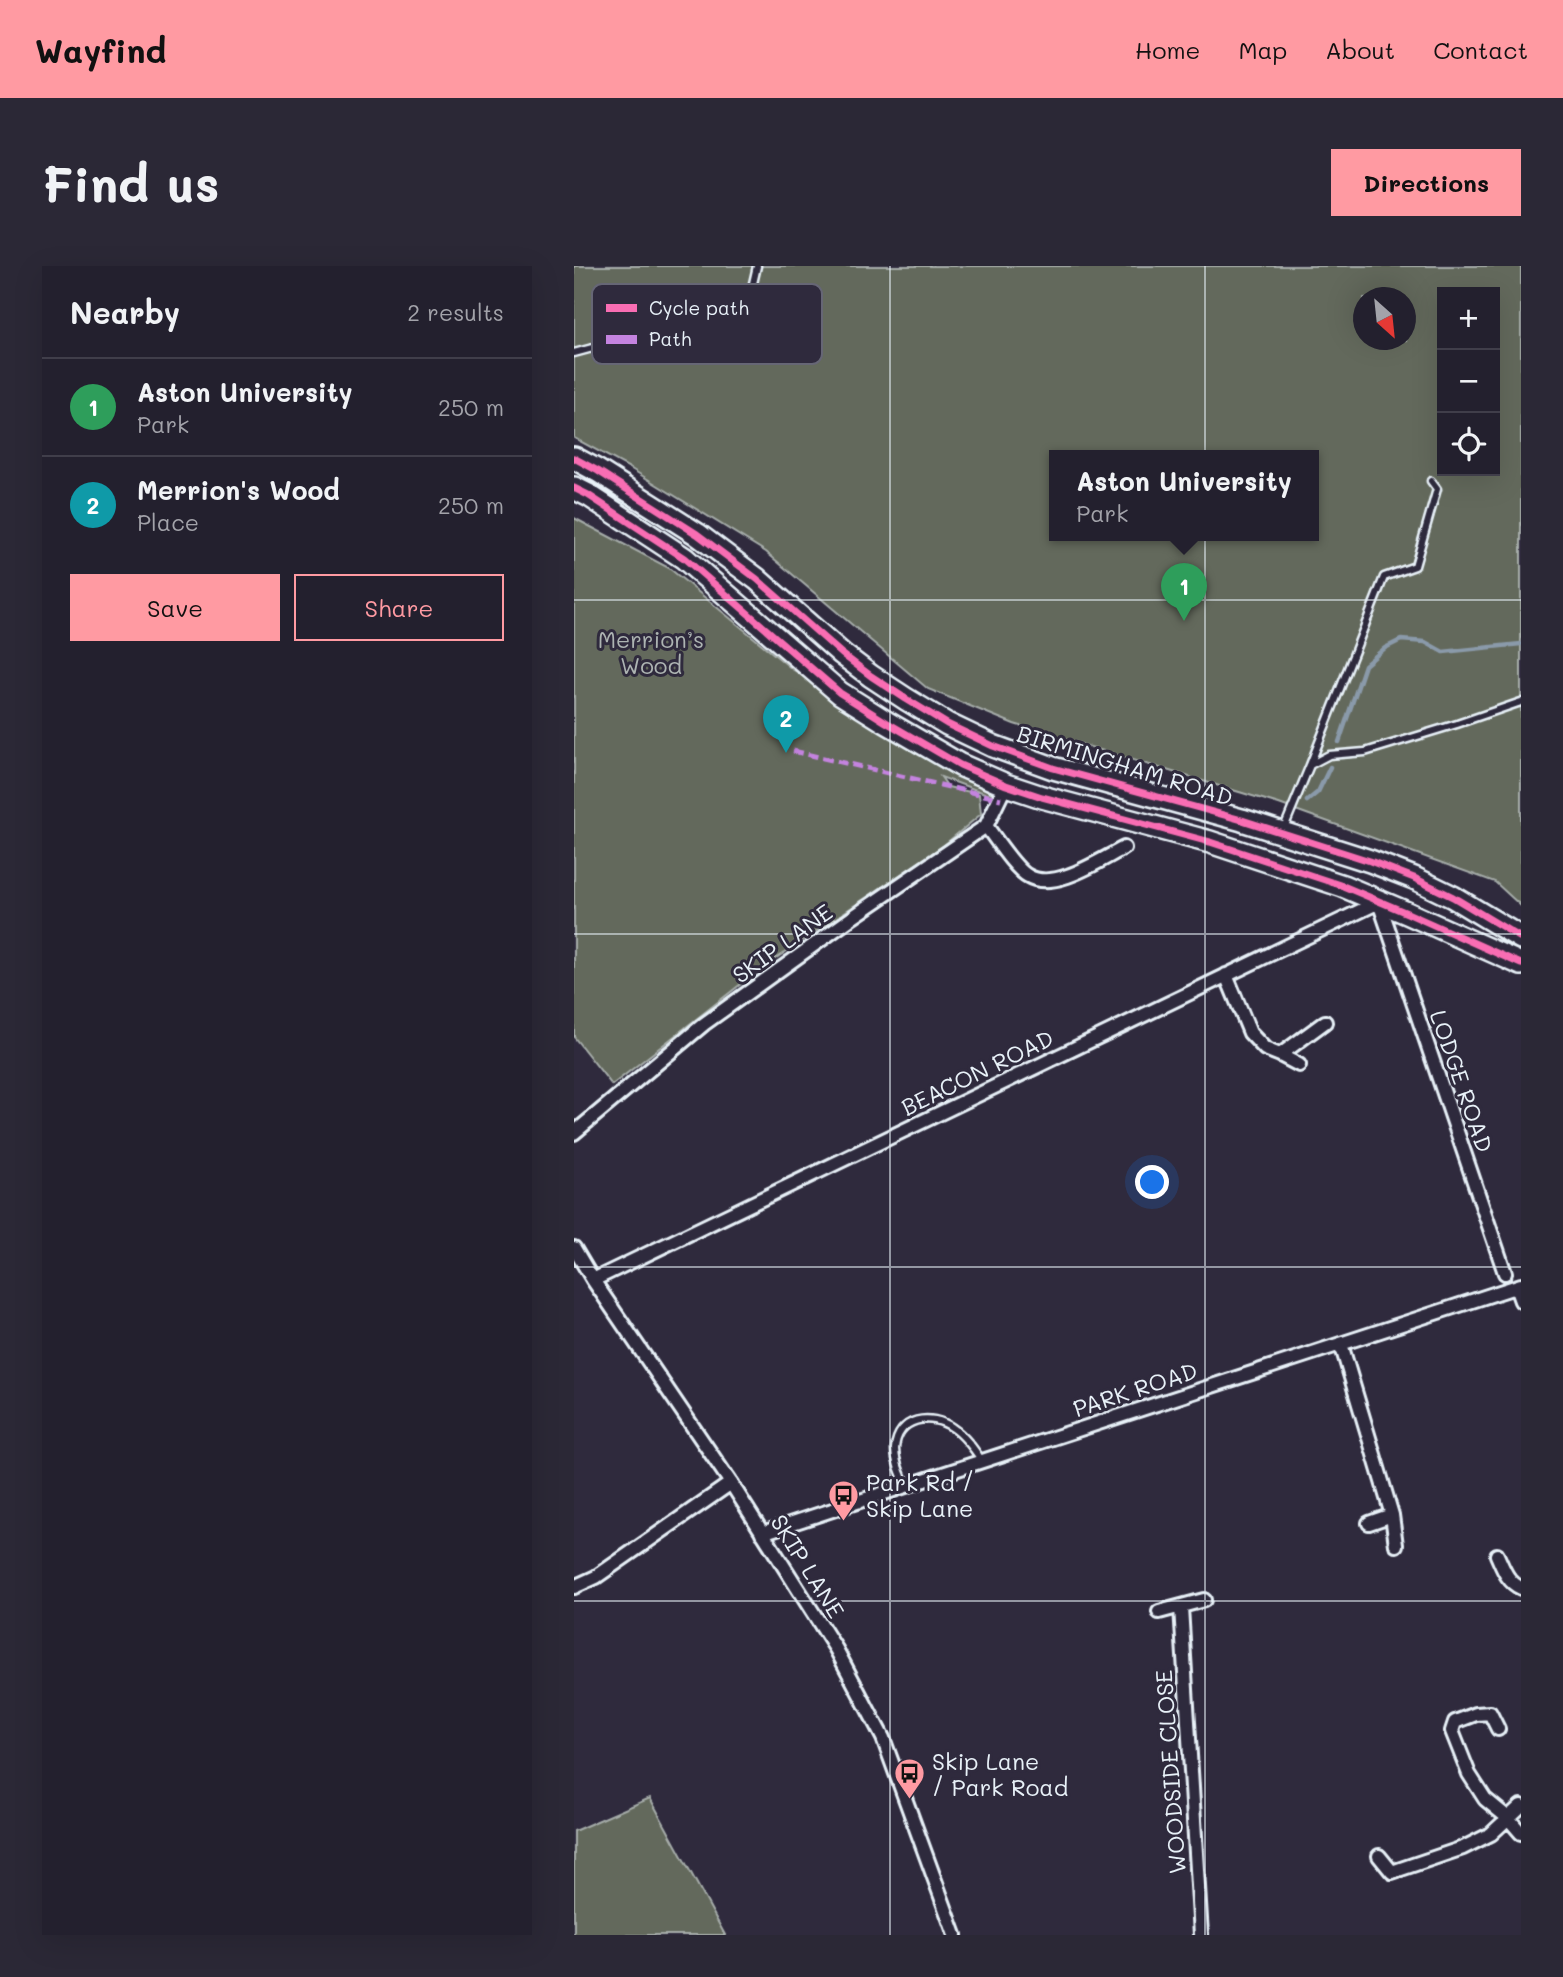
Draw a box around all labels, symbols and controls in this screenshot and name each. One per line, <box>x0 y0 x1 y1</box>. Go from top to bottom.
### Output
text: Wayfind <box>35 28 166 71</box>
text: Home <box>1135 34 1200 65</box>
text: Map <box>1238 34 1287 65</box>
text: About <box>1325 34 1395 65</box>
text: Contact <box>1433 34 1528 65</box>
button: Directions <box>1331 149 1521 216</box>
text: Find us <box>42 151 220 214</box>
legend <box>592 284 822 364</box>
north arrow <box>1353 287 1416 350</box>
map controls <box>1437 287 1500 476</box>
button: + <box>1437 287 1500 350</box>
text: Nearby <box>70 292 180 332</box>
text: Cycle path <box>649 295 749 320</box>
text: 2 results <box>407 297 504 327</box>
text: Path <box>649 326 692 351</box>
button: − <box>1437 350 1500 413</box>
text: Aston University <box>137 375 353 409</box>
text: 1 <box>88 392 98 422</box>
text: 250 m <box>438 392 504 422</box>
text: Park <box>137 409 189 439</box>
button: locate <box>1437 413 1500 476</box>
popup <box>1049 450 1319 541</box>
text: Aston University <box>1076 464 1292 498</box>
text: Merrion's Wood <box>137 473 340 507</box>
text: 2 <box>87 490 99 520</box>
text: 250 m <box>438 490 504 520</box>
text: Park <box>1076 498 1128 528</box>
text: Place <box>137 507 199 537</box>
pin: 1 <box>1161 563 1207 621</box>
button: Save <box>70 574 280 641</box>
button: Share <box>294 574 504 641</box>
park label: Merrion’s Wood <box>598 624 704 680</box>
pin: 2 <box>763 695 809 753</box>
street label: BIRMINGHAM ROAD <box>1013 718 1237 812</box>
street label: SKIP LANE <box>726 897 838 989</box>
street label: LODGE ROAD <box>1424 1006 1500 1156</box>
street label: BEACON ROAD <box>896 1022 1058 1122</box>
your location <box>1135 1165 1169 1199</box>
street label: PARK ROAD <box>1069 1355 1201 1423</box>
place label: Park Rd / Skip Lane <box>866 1467 974 1523</box>
bus stop icon: Park Rd / Skip Lane <box>826 1478 860 1522</box>
street label: SKIP LANE <box>764 1509 852 1623</box>
street label: WOODSIDE CLOSE <box>1148 1669 1192 1875</box>
place label: Skip Lane / Park Road <box>932 1746 1068 1802</box>
bus stop icon: Skip Lane / Park Road <box>892 1757 926 1801</box>

